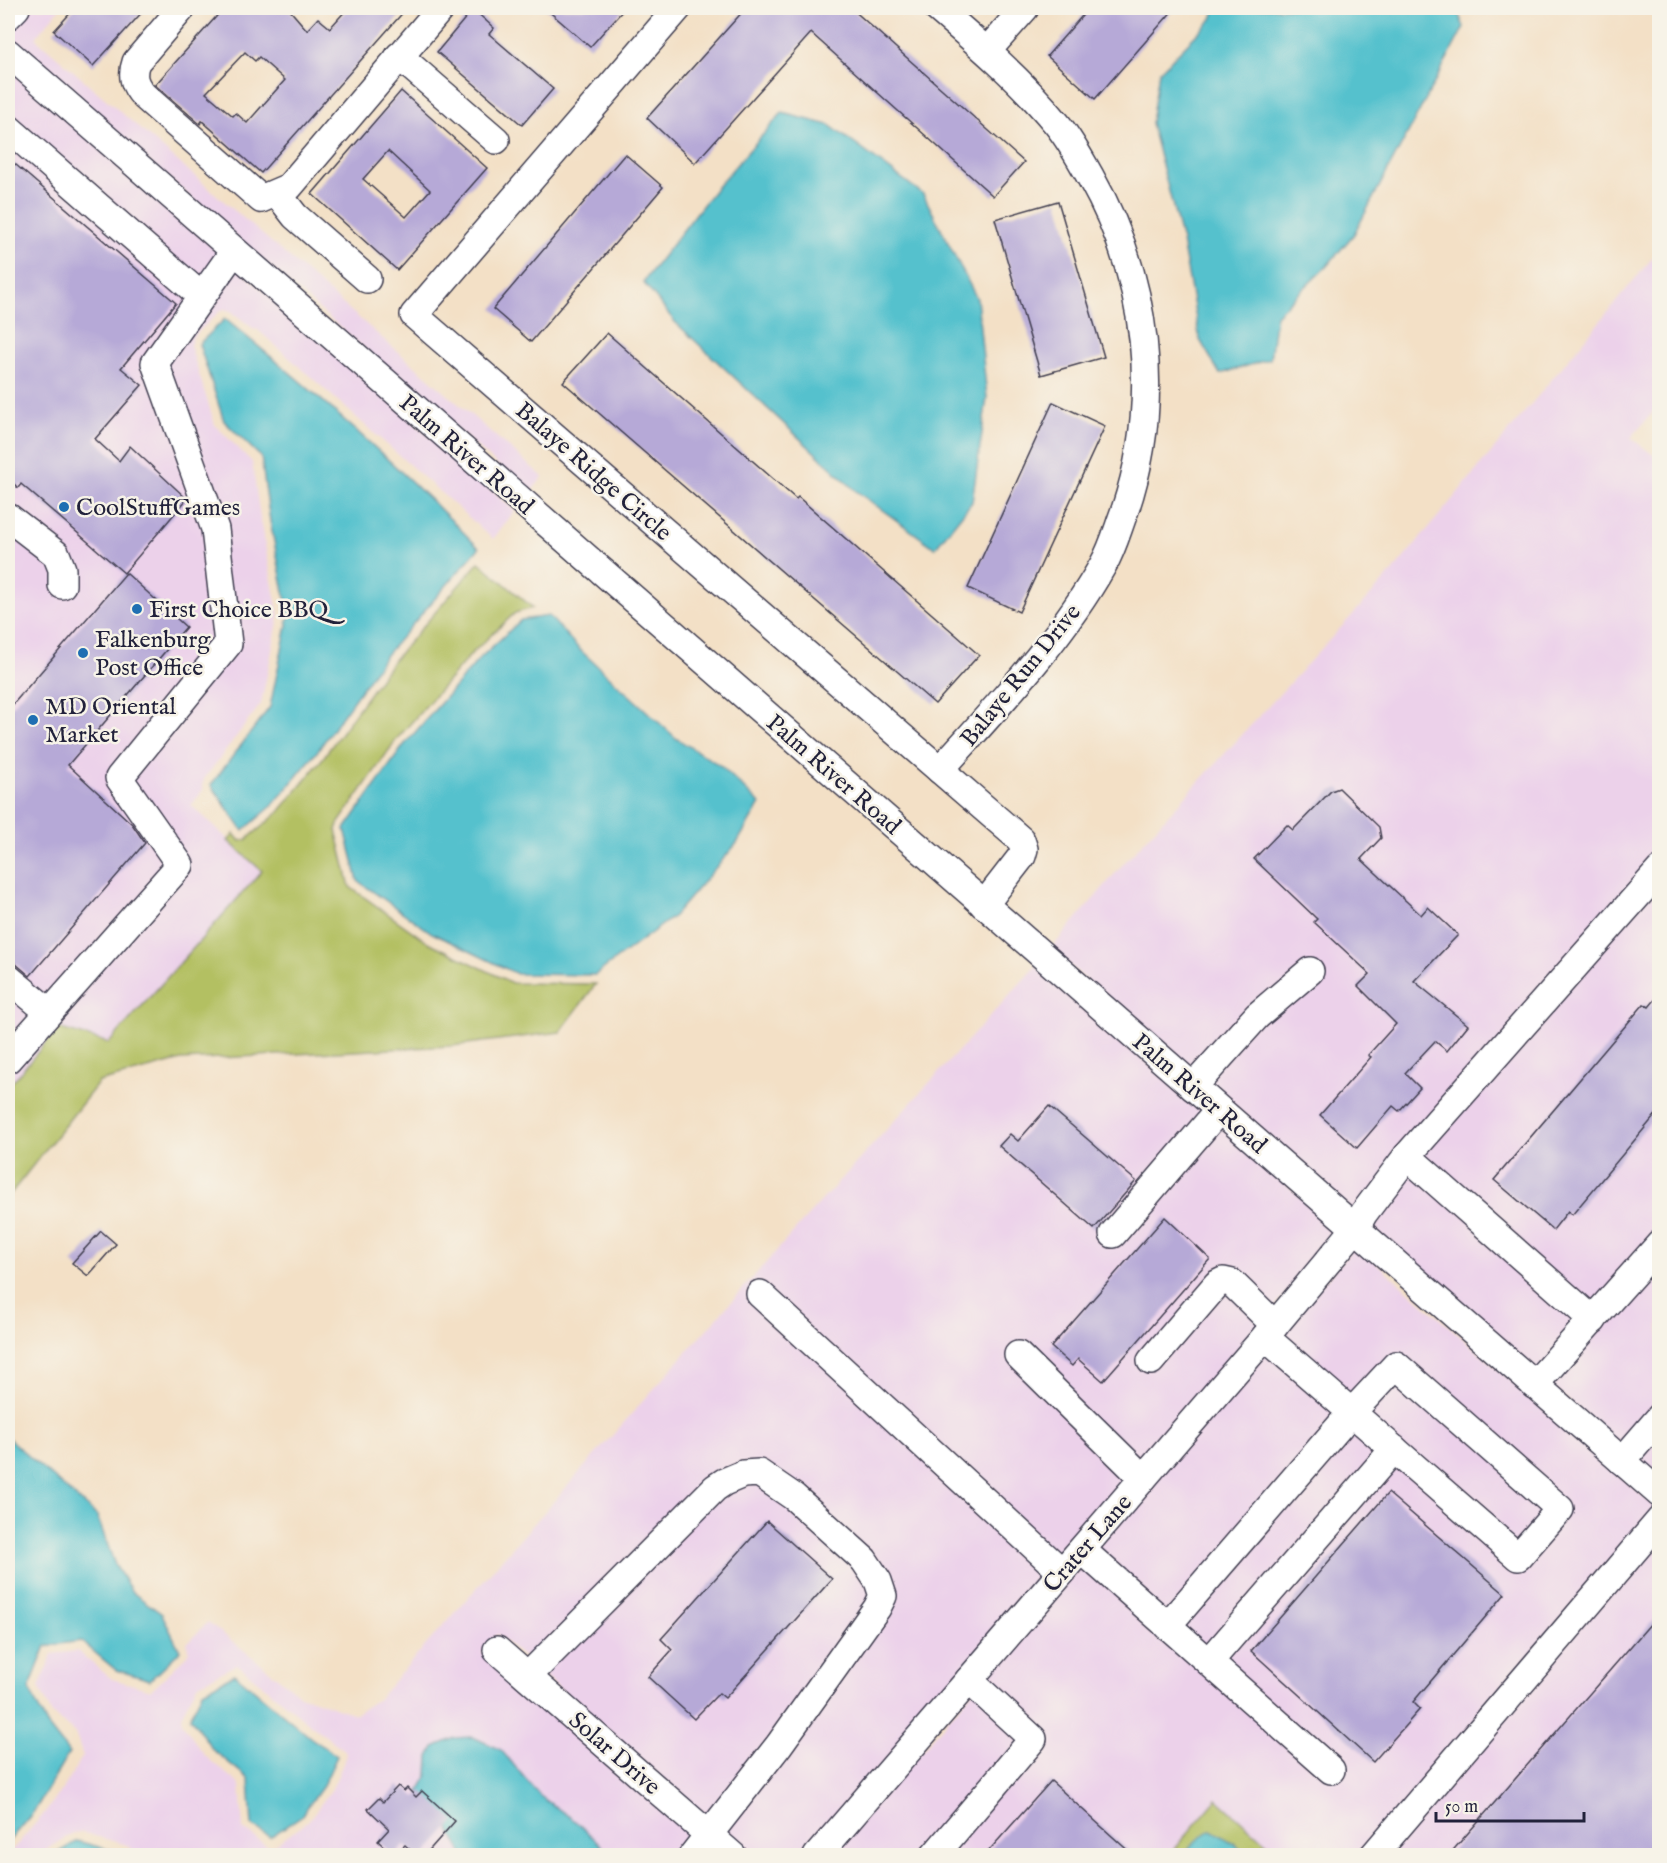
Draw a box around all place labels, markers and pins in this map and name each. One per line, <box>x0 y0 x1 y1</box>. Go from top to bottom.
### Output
place label: CoolStuffGames <box>76 493 240 524</box>
marker: CoolStuffGames <box>57 500 71 514</box>
place label: First Choice BBQ <box>149 595 346 626</box>
marker: First Choice BBQ <box>130 602 144 616</box>
place label: Falkenburg Post Office <box>95 625 211 684</box>
marker: Falkenburg Post Office <box>76 646 90 660</box>
place label: MD Oriental Market <box>45 692 176 751</box>
marker: MD Oriental Market <box>26 713 40 727</box>

